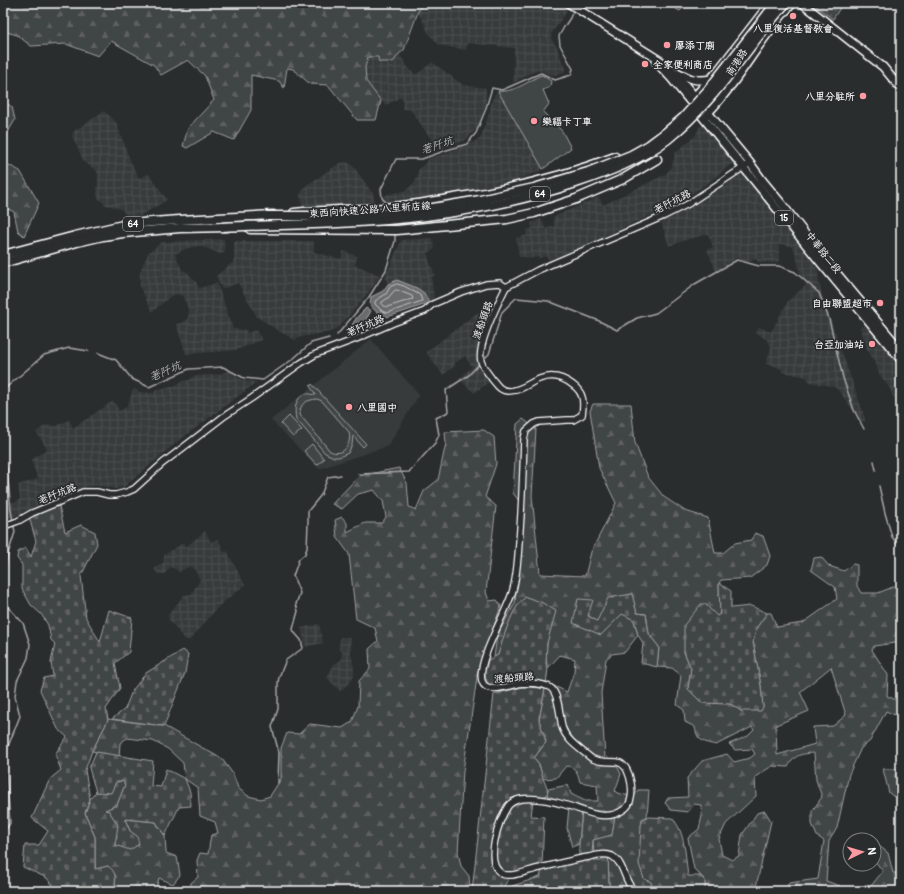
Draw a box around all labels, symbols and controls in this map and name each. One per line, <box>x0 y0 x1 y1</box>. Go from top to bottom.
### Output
marker: 八里復活基督教會 <box>788 11 798 21</box>
place label: 八里復活基督教會 <box>753 23 833 35</box>
marker: 廖添丁廟 <box>662 40 672 50</box>
place label: 廖添丁廟 <box>675 40 715 52</box>
street label: 商港路 <box>723 47 750 78</box>
marker: 全家便利商店 <box>640 59 650 69</box>
place label: 全家便利商店 <box>653 59 713 71</box>
place label: 八里分駐所 <box>805 91 855 103</box>
marker: 八里分駐所 <box>858 91 868 101</box>
marker: 樂福卡丁車 <box>529 116 539 126</box>
place label: 樂福卡丁車 <box>542 116 592 128</box>
water label: 荖阡坑 <box>419 134 456 157</box>
road number: 64 <box>530 187 550 201</box>
street label: 荖阡坑路 <box>652 187 693 216</box>
street label: 東西向快速公路 八里新店線 <box>309 200 431 220</box>
road number: 15 <box>775 211 793 225</box>
road number: 64 <box>123 217 143 231</box>
street label: 中華路二段 <box>803 229 844 276</box>
place label: 自由聯盟超市 <box>812 298 872 310</box>
marker: 自由聯盟超市 <box>875 298 885 308</box>
street label: 渡船頭路 <box>470 299 495 341</box>
street label: 荖阡坑路 <box>345 313 386 339</box>
place label: 台亞加油站 <box>814 339 864 351</box>
marker: 台亞加油站 <box>867 339 877 349</box>
water label: 荖阡坑 <box>147 358 184 384</box>
marker: 八里國中 <box>344 402 354 412</box>
place label: 八里國中 <box>357 402 397 414</box>
street label: 荖阡坑路 <box>37 481 78 507</box>
street label: 渡船頭路 <box>494 671 534 685</box>
north arrow <box>842 832 882 872</box>
text: N <box>865 847 878 856</box>

